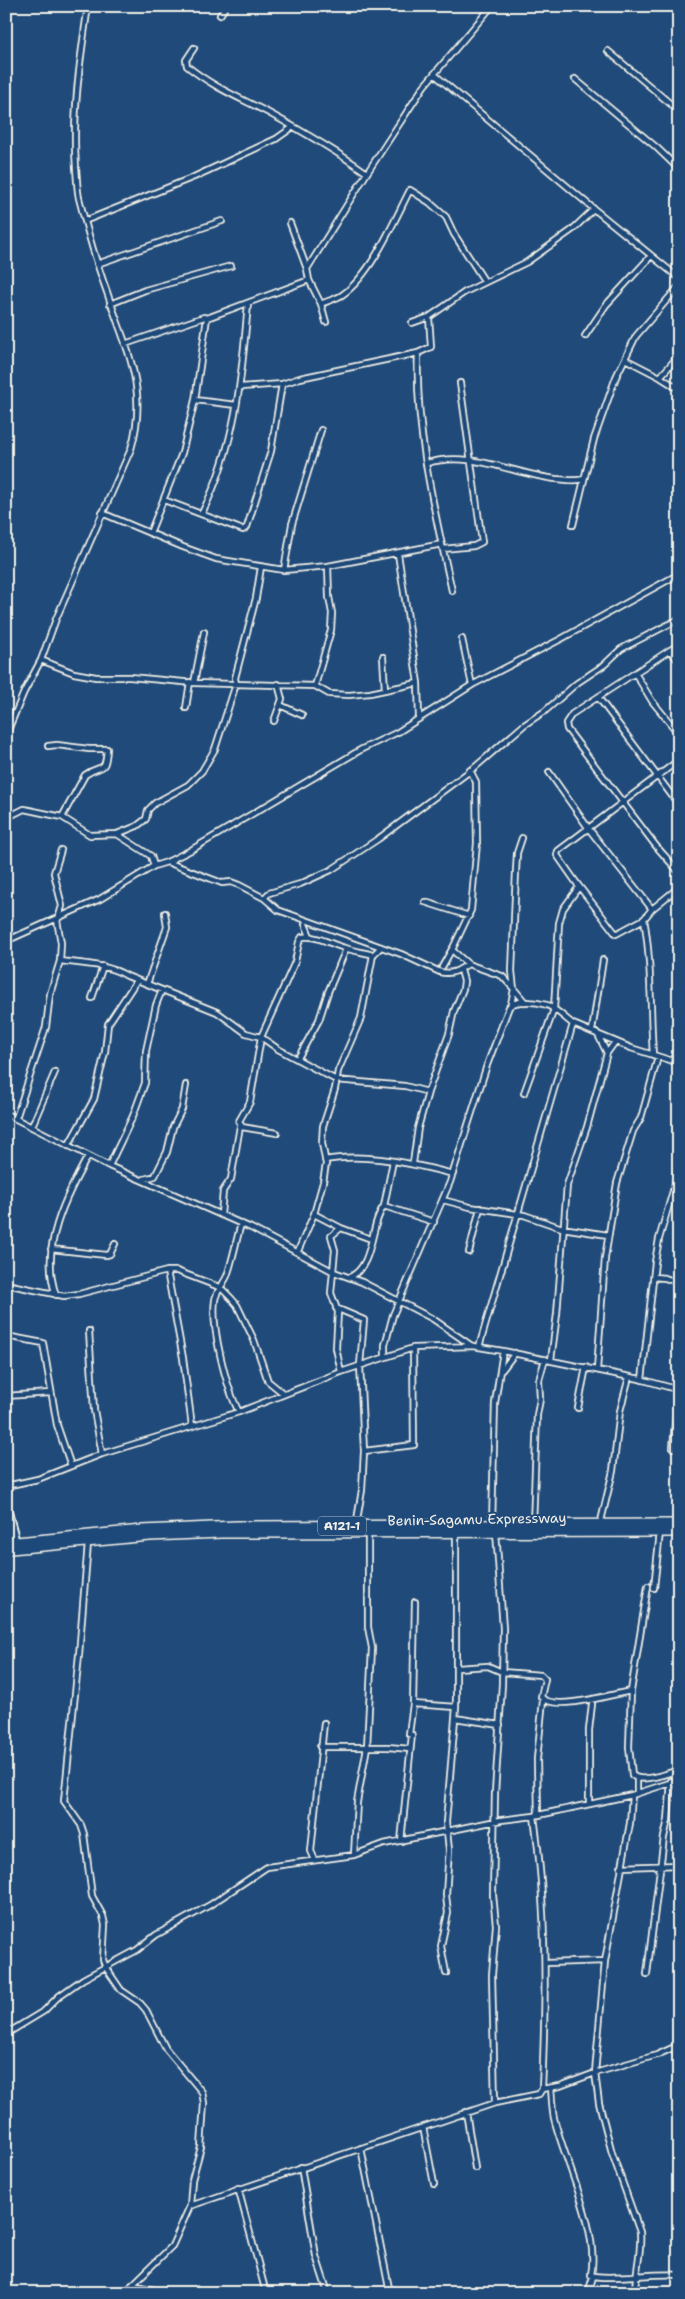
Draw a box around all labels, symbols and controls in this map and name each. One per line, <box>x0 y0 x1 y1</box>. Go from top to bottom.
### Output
street label: Benin-Sagamu Expressway <box>387 1508 567 1530</box>
road number: A121-1 <box>318 1516 366 1535</box>

